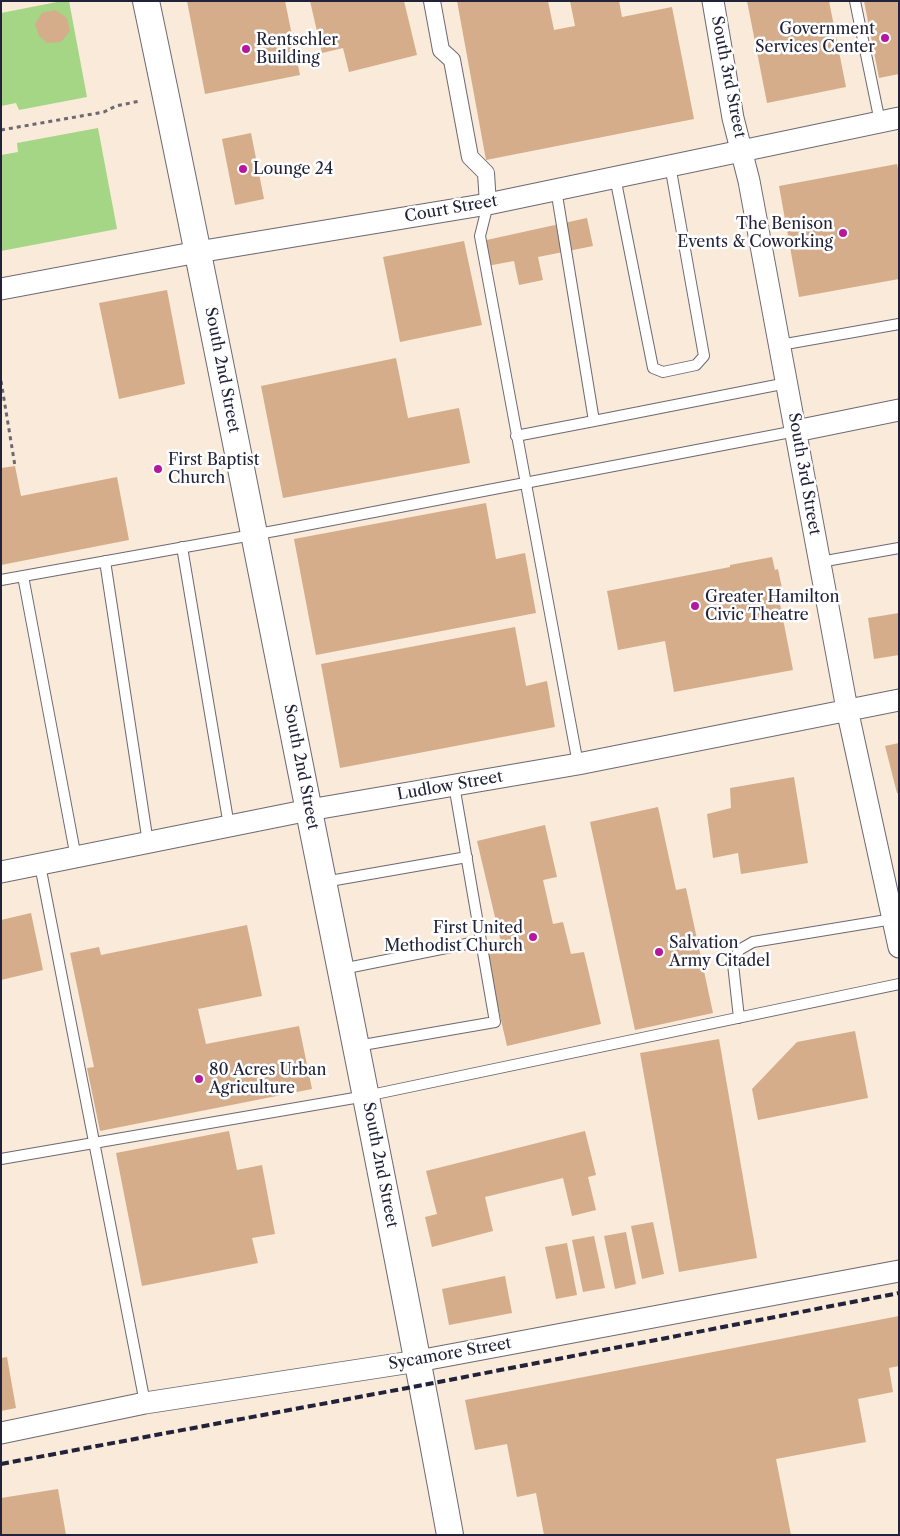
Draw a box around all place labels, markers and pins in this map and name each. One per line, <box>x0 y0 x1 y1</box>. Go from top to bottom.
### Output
place label: Government Services Center <box>755 19 875 57</box>
place label: Rentschler Building <box>256 30 338 68</box>
marker: Government Services Center <box>879 32 891 44</box>
marker: Rentschler Building <box>240 43 252 55</box>
place label: Lounge 24 <box>253 159 333 179</box>
marker: Lounge 24 <box>237 163 249 175</box>
place label: The Benison Events & Coworking <box>677 214 833 252</box>
marker: The Benison Events & Coworking <box>837 227 849 239</box>
place label: First Baptist Church <box>168 450 259 488</box>
marker: First Baptist Church <box>152 463 164 475</box>
place label: Greater Hamilton Civic Theatre <box>705 587 839 625</box>
marker: Greater Hamilton Civic Theatre <box>689 600 701 612</box>
place label: First United Methodist Church <box>384 918 523 956</box>
marker: First United Methodist Church <box>527 931 539 943</box>
place label: Salvation Army Citadel <box>669 933 770 971</box>
marker: Salvation Army Citadel <box>653 946 665 958</box>
place label: 80 Acres Urban Agriculture <box>209 1060 326 1098</box>
marker: 80 Acres Urban Agriculture <box>193 1073 205 1085</box>

